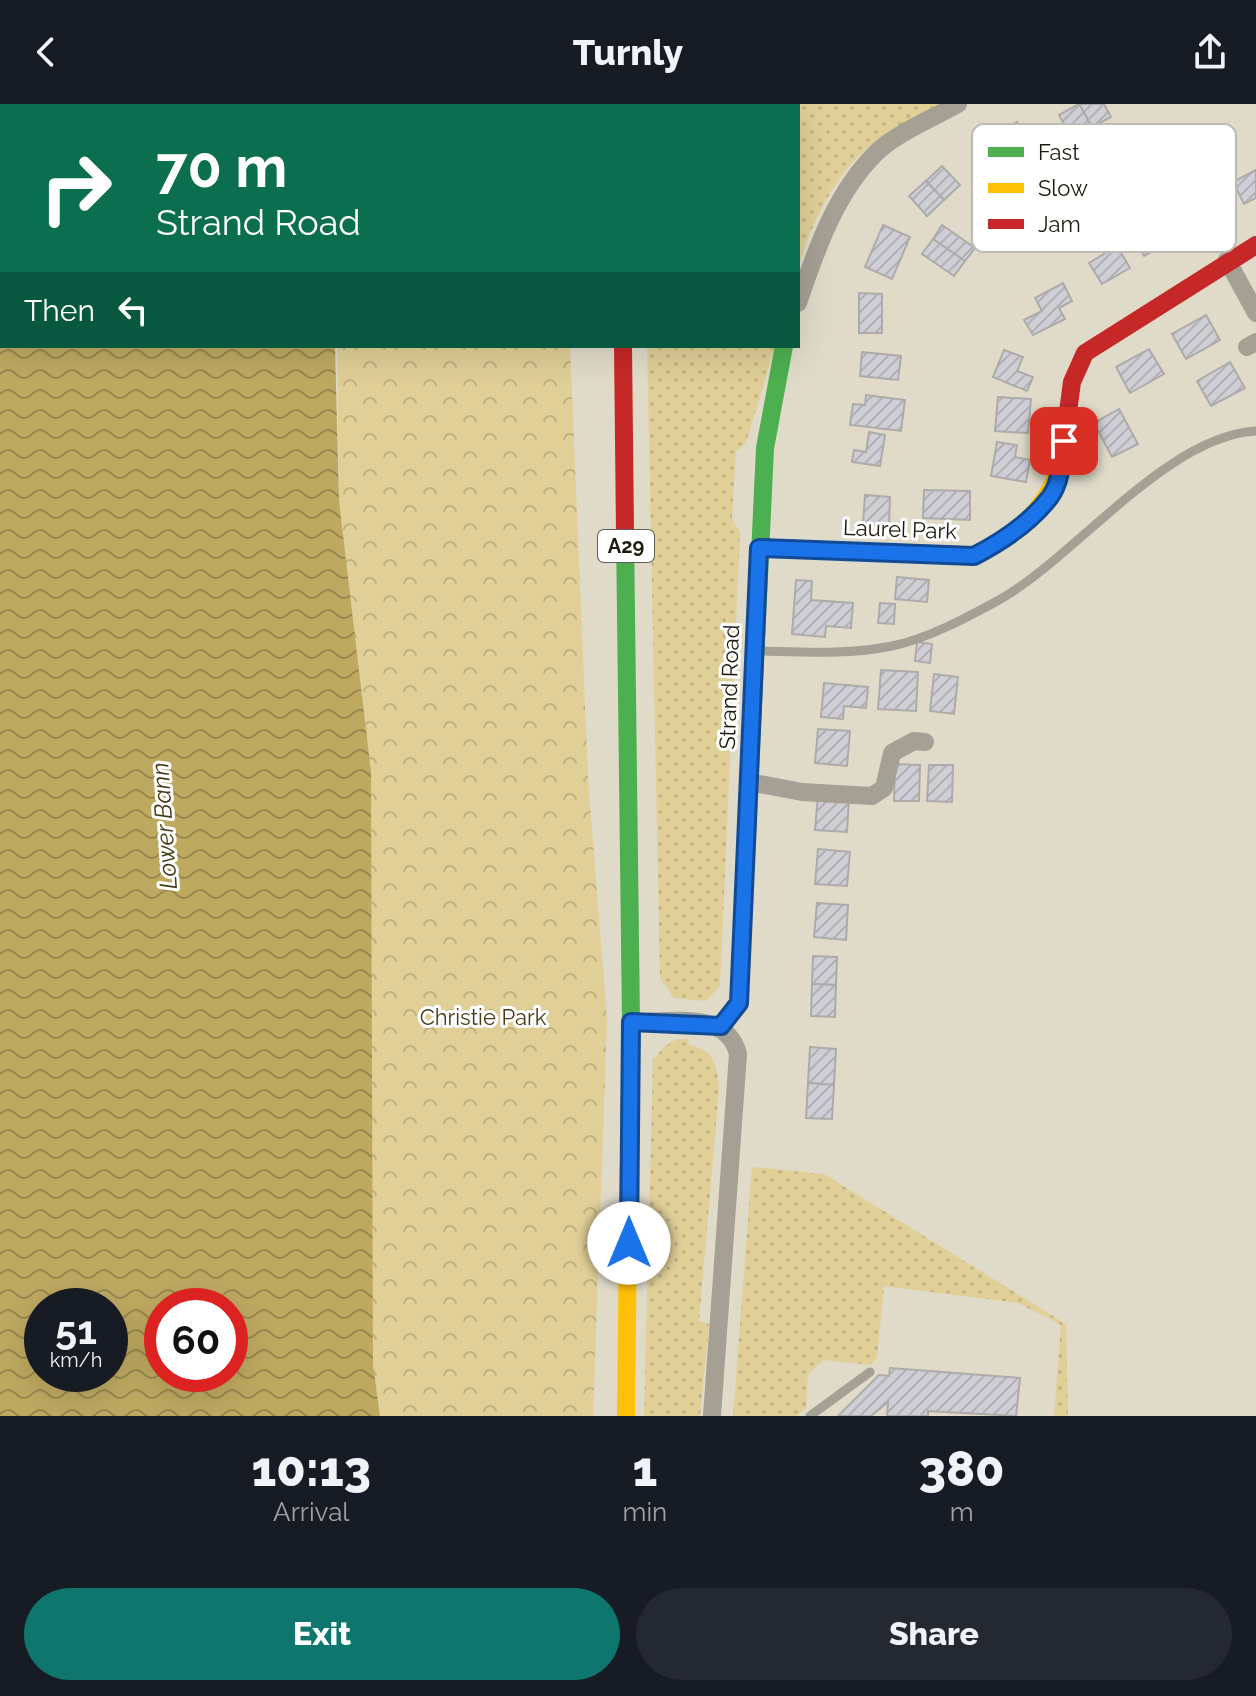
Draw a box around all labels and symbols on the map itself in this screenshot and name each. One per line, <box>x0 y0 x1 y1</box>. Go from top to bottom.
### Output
legend <box>972 124 1236 252</box>
text: Fast <box>1038 139 1080 165</box>
text: Slow <box>1038 175 1088 201</box>
text: Jam <box>1038 211 1081 237</box>
pin <box>1030 407 1098 475</box>
street label: Laurel Park <box>843 514 958 544</box>
road number: A29 <box>598 530 654 562</box>
street label: Strand Road <box>714 624 744 750</box>
water label: Lower Bann <box>145 762 183 890</box>
park label: Christie Park <box>420 1004 547 1030</box>
position arrow <box>587 1201 671 1285</box>
speed limit sign: 60 <box>144 1288 248 1392</box>

